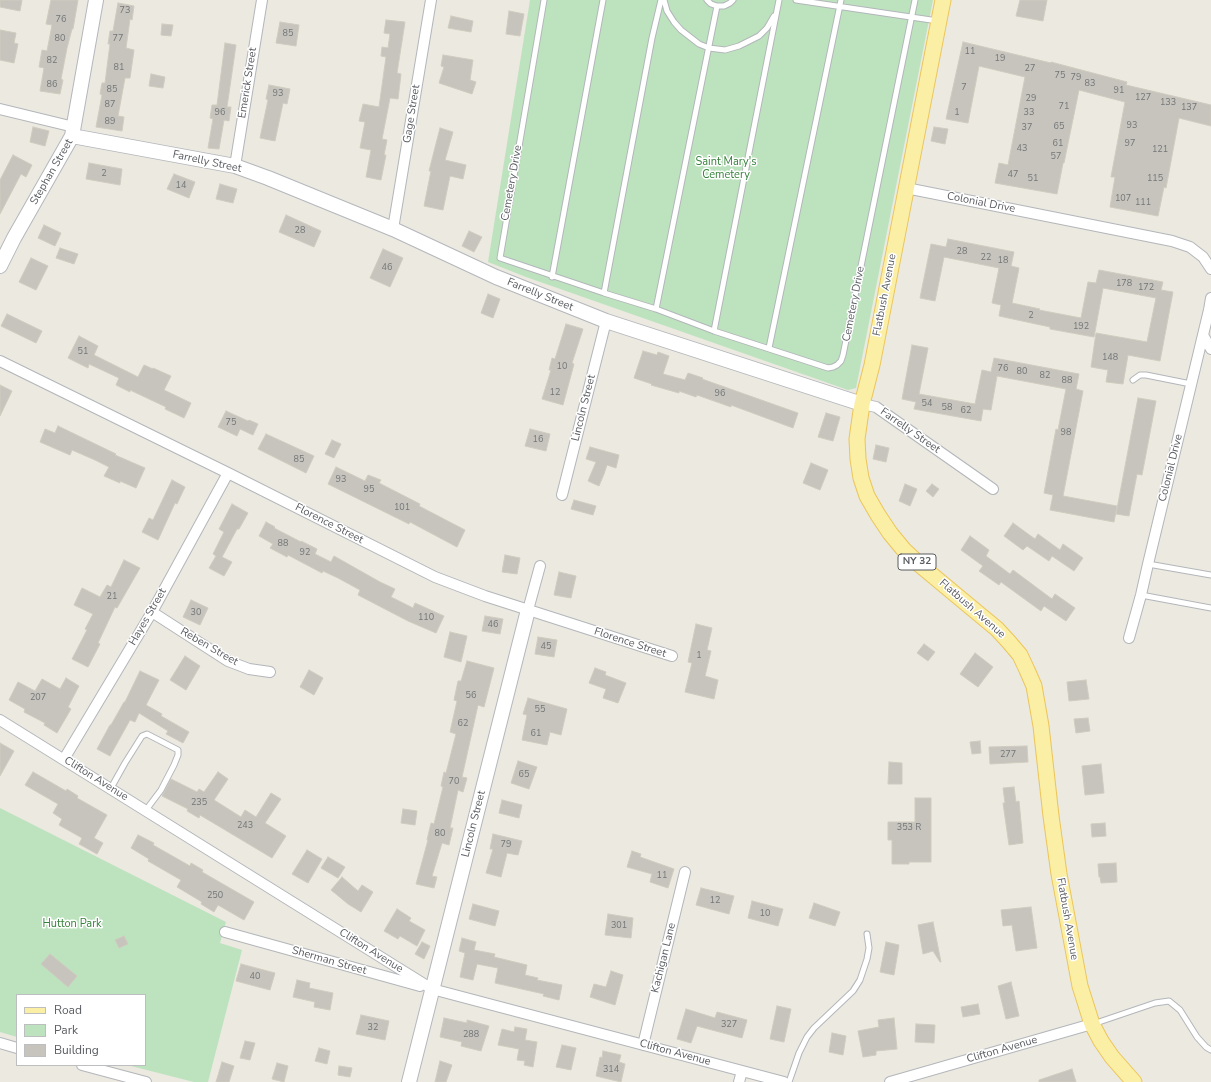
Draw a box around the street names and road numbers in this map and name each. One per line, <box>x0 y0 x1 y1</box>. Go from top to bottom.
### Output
street label: Emerick Street <box>236 47 260 119</box>
street label: Gage Street <box>401 84 423 144</box>
street label: Stephan Street <box>28 137 76 207</box>
street label: Cemetery Drive <box>499 144 525 222</box>
street label: Farrelly Street <box>171 148 243 176</box>
street label: Colonial Drive <box>946 190 1016 216</box>
street label: Flatbush Avenue <box>871 253 899 337</box>
street label: Cemetery Drive <box>840 265 868 343</box>
street label: Farrelly Street <box>505 276 575 314</box>
street label: Lincoln Street <box>569 373 599 443</box>
street label: Farrelly Street <box>877 405 943 457</box>
street label: Colonial Drive <box>1156 433 1186 503</box>
street label: Florence Street <box>293 501 365 547</box>
road number: NY 32 <box>898 554 936 570</box>
street label: Flatbush Avenue <box>936 577 1008 641</box>
street label: Hayes Street <box>126 586 170 648</box>
street label: Reben Street <box>178 625 240 669</box>
street label: Florence Street <box>592 625 668 661</box>
street label: Clifton Avenue <box>62 754 130 804</box>
street label: Lincoln Street <box>459 789 489 859</box>
street label: Flatbush Avenue <box>1053 877 1081 961</box>
street label: Kachigan Lane <box>649 922 679 994</box>
street label: Clifton Avenue <box>337 926 405 976</box>
street label: Sherman Street <box>290 944 368 978</box>
street label: Clifton Avenue <box>965 1034 1039 1066</box>
street label: Clifton Avenue <box>638 1037 712 1069</box>

